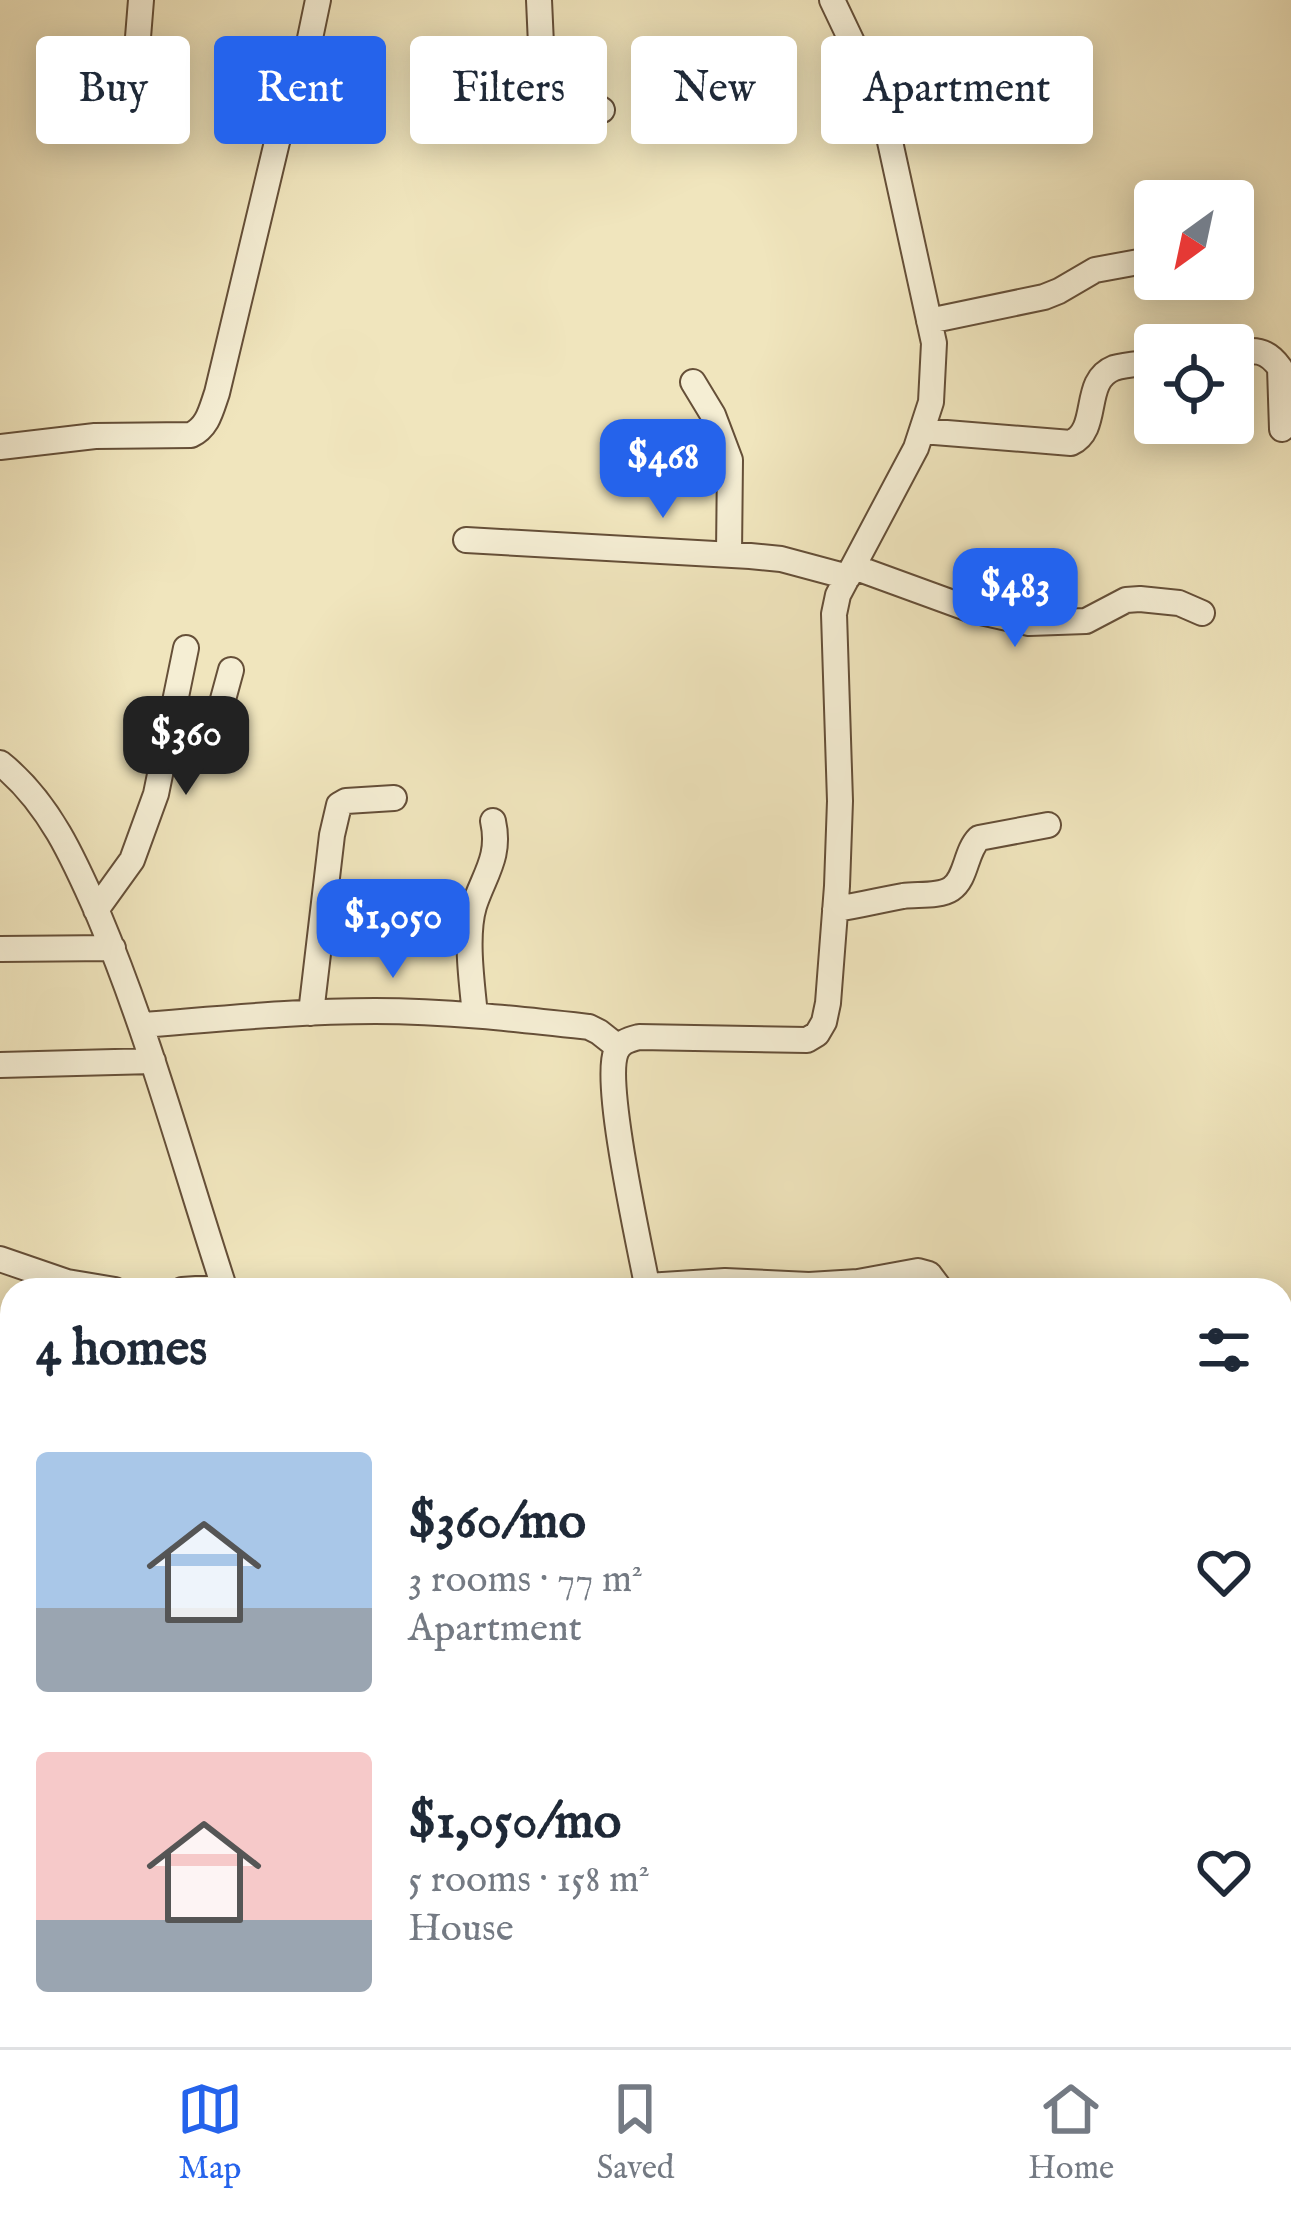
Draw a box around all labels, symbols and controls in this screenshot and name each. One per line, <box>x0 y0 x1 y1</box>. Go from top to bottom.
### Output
chip: Buy <box>36 36 190 144</box>
chip: Rent <box>214 36 386 144</box>
chip: Filters <box>410 36 607 144</box>
chip: New <box>631 36 797 144</box>
chip: Apartment <box>821 36 1093 144</box>
north arrow <box>1134 180 1254 300</box>
map controls <box>1134 180 1254 444</box>
button: locate <box>1134 324 1254 444</box>
pin: $468 <box>592 419 734 521</box>
text: $468 <box>627 433 699 482</box>
pin: $483 <box>944 548 1086 650</box>
text: $483 <box>980 562 1050 611</box>
pin: $360 <box>115 696 257 798</box>
text: $360 <box>150 710 222 759</box>
pin: $1,050 <box>295 879 491 981</box>
text: $1,050 <box>344 893 442 942</box>
icon: filters <box>1191 1317 1257 1383</box>
text: 4 homes <box>36 1318 207 1383</box>
text: $360/mo <box>408 1491 586 1556</box>
icon: home <box>132 1500 276 1644</box>
icon: heart <box>1191 1539 1257 1605</box>
text: 3 rooms · 77 m² <box>408 1556 643 1605</box>
text: Apartment <box>408 1605 582 1654</box>
text: $1,050/mo <box>408 1791 621 1856</box>
icon: home <box>132 1800 276 1944</box>
icon: heart <box>1191 1839 1257 1905</box>
text: 5 rooms · 158 m² <box>408 1856 650 1905</box>
text: House <box>408 1905 514 1954</box>
tab: Map <box>177 2076 243 2190</box>
tab: Saved <box>596 2076 674 2190</box>
tab: Home <box>1028 2076 1114 2190</box>

